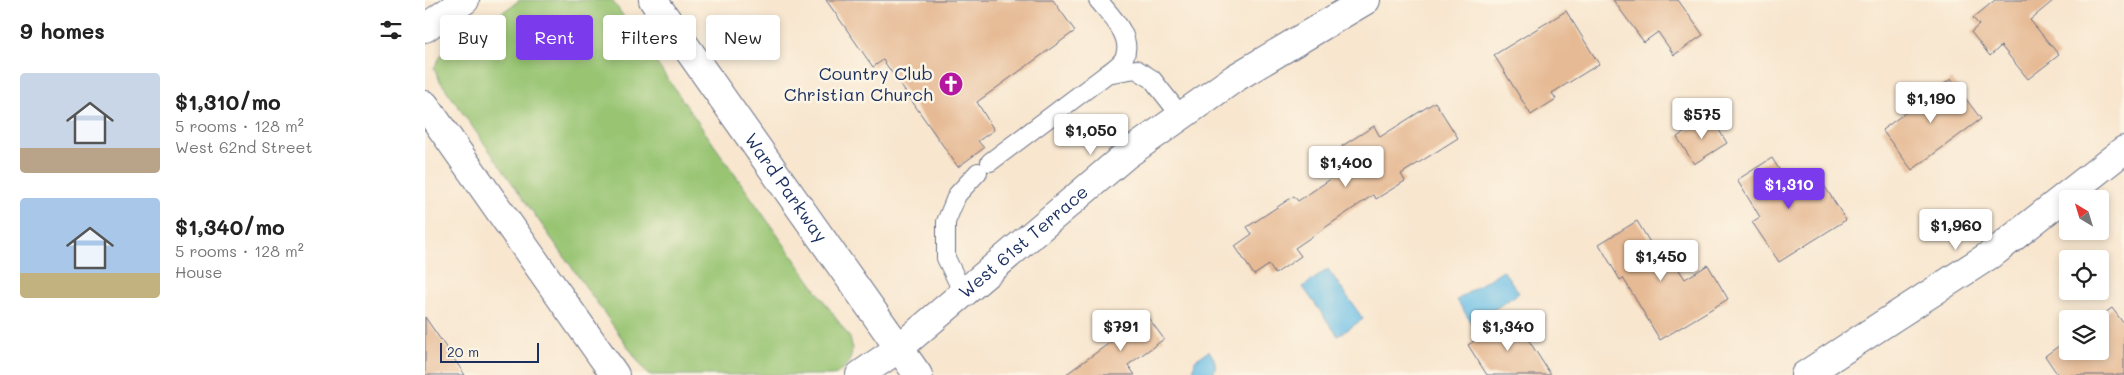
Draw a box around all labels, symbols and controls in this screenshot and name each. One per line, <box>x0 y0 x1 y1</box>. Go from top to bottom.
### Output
chip: Buy <box>440 15 506 60</box>
chip: Rent <box>516 15 593 60</box>
chip: Filters <box>603 15 696 60</box>
chip: New <box>706 15 780 60</box>
icon: filters <box>377 16 405 44</box>
text: 9 homes <box>20 17 105 44</box>
place label: Country Club Christian Church <box>784 61 933 106</box>
church icon: Country Club Christian Church <box>938 71 964 97</box>
pin: $1,190 <box>1890 82 1972 124</box>
text: $1,190 <box>1907 87 1955 108</box>
text: $1,310/mo <box>175 88 281 115</box>
icon: home <box>60 93 120 153</box>
pin: $575 <box>1672 98 1732 140</box>
text: $575 <box>1683 103 1721 124</box>
pin: $1,050 <box>1050 114 1132 156</box>
text: 5 rooms · 128 m² <box>175 115 304 136</box>
text: $1,050 <box>1065 119 1117 140</box>
street label: Ward Parkway <box>740 128 833 247</box>
text: West 62nd Street <box>175 136 313 157</box>
pin: $1,400 <box>1305 146 1387 188</box>
text: $1,400 <box>1320 151 1372 172</box>
pin: $1,310 <box>1748 168 1830 210</box>
text: $1,310 <box>1765 173 1813 194</box>
street label: West 61st Terrace <box>953 179 1093 303</box>
north arrow <box>2059 190 2109 240</box>
map controls <box>2059 190 2109 360</box>
pin: $1,960 <box>1915 208 1997 251</box>
text: $1,340/mo <box>175 213 285 240</box>
text: $1,960 <box>1930 214 1982 235</box>
icon: home <box>60 218 120 278</box>
text: 5 rooms · 128 m² <box>175 240 304 261</box>
pin: $1,450 <box>1620 240 1702 282</box>
text: $1,450 <box>1635 245 1687 266</box>
button: locate <box>2059 250 2109 300</box>
text: House <box>175 261 222 282</box>
pin: $791 <box>1091 310 1151 352</box>
pin: $1,340 <box>1467 310 1549 352</box>
button: layers <box>2059 310 2109 360</box>
text: $791 <box>1103 315 1139 336</box>
text: $1,340 <box>1482 315 1534 336</box>
scale bar <box>440 340 539 363</box>
text: 20 m <box>447 342 479 361</box>

